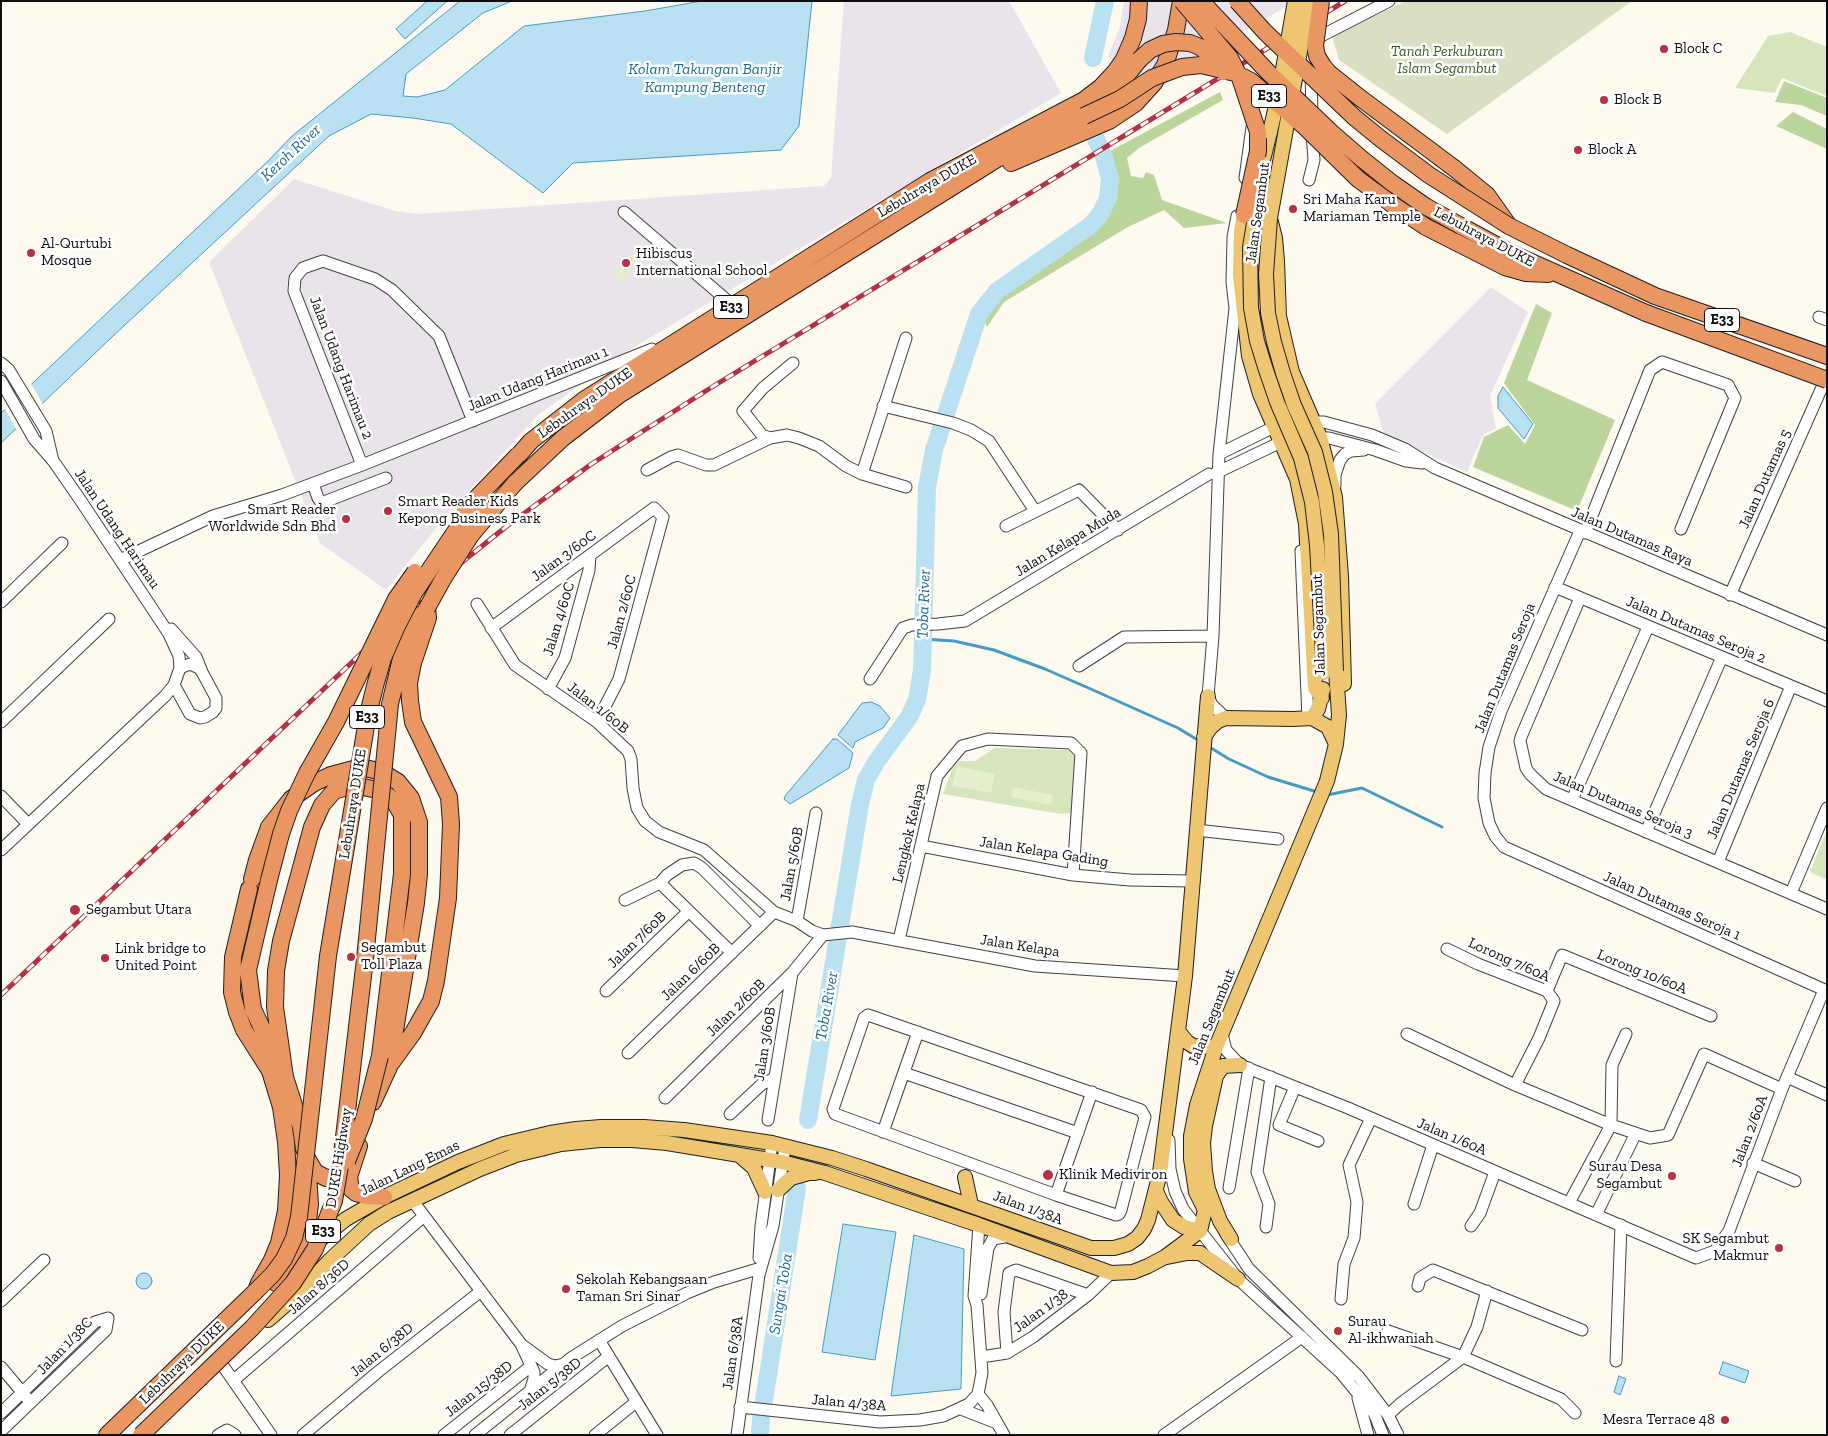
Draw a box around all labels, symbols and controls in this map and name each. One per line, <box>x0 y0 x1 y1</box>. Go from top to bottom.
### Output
place label: Block C <box>1674 40 1722 58</box>
park label: Tanah Perkuburan Islam Segambut <box>1391 43 1503 78</box>
marker: Block C <box>1658 43 1670 55</box>
water label: Kolam Takungan Banjir Kampung Benteng <box>628 59 782 97</box>
road number: E33 <box>1252 84 1286 108</box>
place label: Block B <box>1614 91 1662 109</box>
marker: Block B <box>1598 94 1610 106</box>
water label: Keroh River <box>257 120 325 186</box>
place label: Block A <box>1588 141 1637 159</box>
marker: Block A <box>1572 144 1584 156</box>
street label: Lebuhraya DUKE <box>874 150 980 222</box>
street label: Jalan Segambut <box>1242 161 1274 265</box>
place label: Sri Maha Karu Mariaman Temple <box>1303 191 1421 226</box>
marker: Sri Maha Karu Mariaman Temple <box>1287 203 1299 215</box>
street label: Lebuhraya DUKE <box>1431 203 1537 271</box>
place label: Al-Qurtubi Mosque <box>41 235 112 270</box>
place label: Hibiscus International School <box>636 245 768 280</box>
marker: Al-Qurtubi Mosque <box>25 247 37 259</box>
marker: Hibiscus International School <box>620 257 632 269</box>
street label: Jalan Udang Harimau 2 <box>305 294 377 442</box>
road number: E33 <box>714 296 748 318</box>
road number: E33 <box>1704 308 1740 332</box>
street label: Jalan Udang Harimau 1 <box>465 343 611 415</box>
street label: Lebuhraya DUKE <box>534 364 636 442</box>
street label: Jalan Dutamas 5 <box>1735 427 1795 531</box>
street label: Jalan Udang Harimau <box>70 466 164 592</box>
place label: Smart Reader Kids Kepong Business Park <box>398 493 541 528</box>
place label: Smart Reader Worldwide Sdn Bhd <box>208 501 336 536</box>
street label: Jalan Kelapa Muda <box>1012 503 1124 581</box>
street label: Jalan Dutamas Raya <box>1569 503 1695 571</box>
marker: Smart Reader Kids Kepong Business Park <box>382 505 394 517</box>
marker: Smart Reader Worldwide Sdn Bhd <box>340 513 352 525</box>
street label: Jalan 3/60C <box>528 527 600 585</box>
water label: Toba River <box>913 569 935 639</box>
street label: Jalan 2/60C <box>603 573 641 651</box>
street label: Jalan Segambut <box>1308 574 1330 676</box>
street label: Jalan 4/60C <box>539 580 579 658</box>
street label: Jalan Dutamas Seroja 2 <box>1623 592 1769 668</box>
street label: Jalan Dutamas Seroja <box>1471 600 1539 736</box>
street label: Jalan 1/60B <box>564 678 632 738</box>
street label: Jalan Dutamas Seroja 6 <box>1703 696 1779 842</box>
road number: E33 <box>350 706 384 729</box>
street label: Lebuhraya DUKE <box>335 748 371 860</box>
street label: Jalan Dutamas Seroja 3 <box>1551 767 1695 843</box>
street label: Lengkok Kelapa <box>889 781 929 885</box>
street label: Jalan 5/60B <box>777 825 807 903</box>
street label: Jalan Kelapa Gading <box>978 833 1110 871</box>
street label: Jalan Dutamas Seroja 1 <box>1601 868 1743 944</box>
place label: Segambut Utara <box>86 901 192 919</box>
marker: Segambut Utara <box>68 903 82 917</box>
street label: Jalan 7/60B <box>604 908 670 972</box>
street label: Jalan Kelapa <box>979 931 1061 961</box>
street label: Lorong 7/60A <box>1465 934 1553 986</box>
place label: Segambut Toll Plaza <box>361 939 426 974</box>
street label: Jalan 6/60B <box>658 939 724 1005</box>
place label: Link bridge to United Point <box>115 940 206 975</box>
street label: Lorong 10/60A <box>1594 946 1690 998</box>
marker: Segambut Toll Plaza <box>345 951 357 963</box>
marker: Link bridge to United Point <box>99 952 111 964</box>
street label: Jalan Segambut <box>1184 966 1240 1068</box>
water label: Toba River <box>812 970 842 1042</box>
street label: Jalan 2/60B <box>703 975 769 1041</box>
street label: Jalan 3/60B <box>750 1006 780 1082</box>
street label: Jalan 2/60A <box>1728 1092 1772 1170</box>
street label: DUKE Highway <box>322 1107 356 1209</box>
street label: Jalan 1/60A <box>1415 1114 1489 1160</box>
street label: Jalan Lang Emas <box>357 1136 463 1200</box>
place label: Surau Desa Segambut <box>1589 1158 1662 1193</box>
place label: Klinik Mediviron <box>1059 1166 1167 1184</box>
marker: Klinik Mediviron <box>1041 1168 1055 1182</box>
marker: Surau Desa Segambut <box>1666 1170 1678 1182</box>
street label: Jalan 1/38A <box>991 1187 1065 1229</box>
road number: E33 <box>306 1220 340 1242</box>
place label: SK Segambut Makmur <box>1683 1230 1769 1265</box>
marker: SK Segambut Makmur <box>1773 1242 1785 1254</box>
water label: Sungai Toba <box>765 1252 797 1336</box>
street label: Jalan 8/36D <box>285 1255 353 1319</box>
place label: Sekolah Kebangsaan Taman Sri Sinar <box>576 1271 707 1306</box>
marker: Sekolah Kebangsaan Taman Sri Sinar <box>560 1283 572 1295</box>
street label: Jalan 1/38 <box>1010 1285 1072 1337</box>
place label: Surau Al-ikhwaniah <box>1348 1313 1434 1348</box>
street label: Jalan 1/38C <box>33 1314 97 1378</box>
street label: Jalan 6/38A <box>719 1315 747 1391</box>
street label: Lebuhraya DUKE <box>136 1318 228 1408</box>
street label: Jalan 6/38D <box>347 1319 417 1381</box>
marker: Surau Al-ikhwaniah <box>1332 1325 1344 1337</box>
street label: Jalan 5/38D <box>515 1354 585 1414</box>
street label: Jalan 15/38D <box>441 1357 517 1421</box>
street label: Jalan 4/38A <box>811 1391 887 1415</box>
place label: Mesra Terrace 48 <box>1603 1411 1715 1429</box>
marker: Mesra Terrace 48 <box>1719 1414 1731 1426</box>

